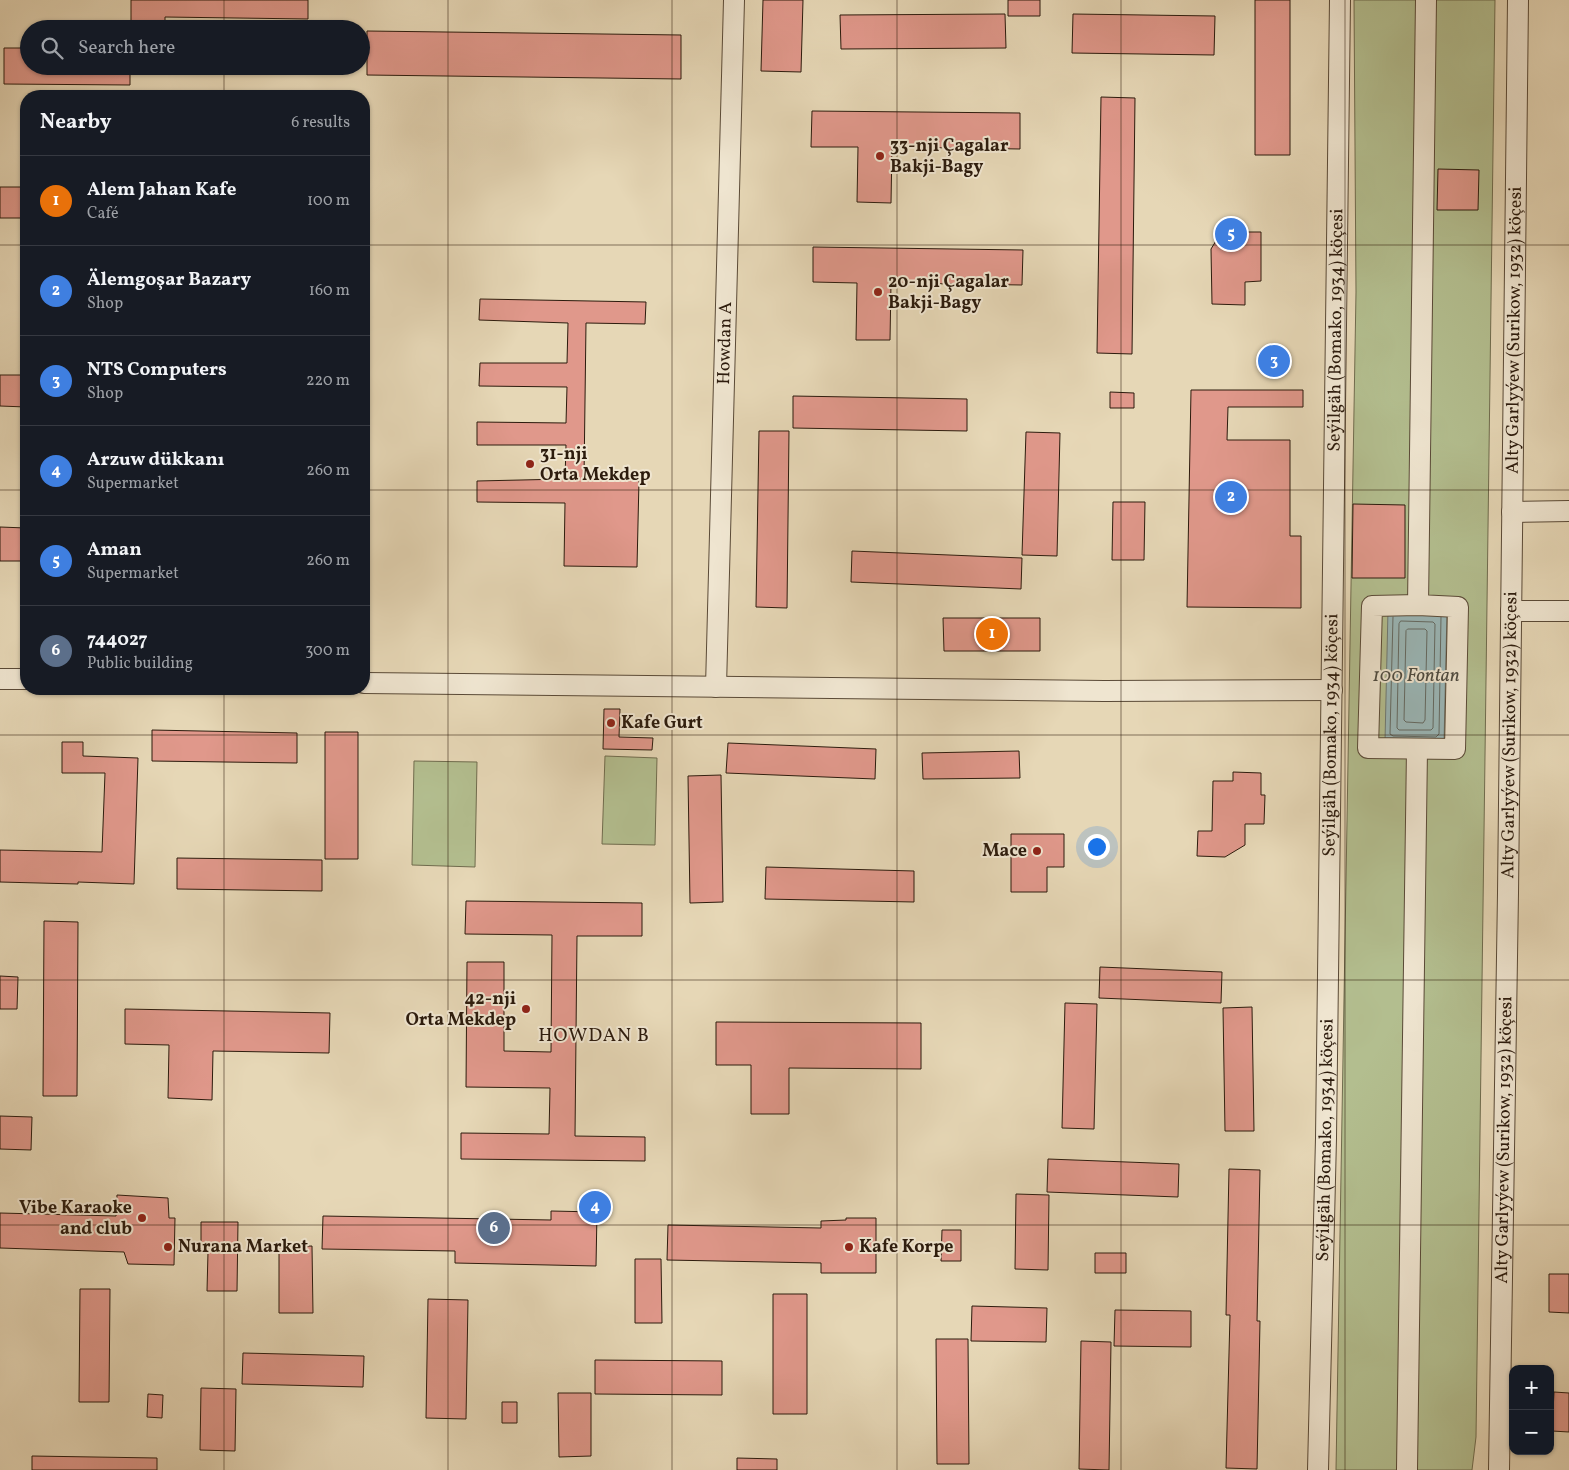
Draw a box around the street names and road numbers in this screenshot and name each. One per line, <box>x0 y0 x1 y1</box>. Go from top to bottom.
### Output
street label: Alty Garlyýew (Surikow, 1932) köçesi <box>1500 186 1528 474</box>
street label: Seýilgäh (Bomako, 1934) köçesi <box>1322 208 1350 452</box>
street label: Howdan A <box>711 301 739 385</box>
street label: Alty Garlyýew (Surikow, 1932) köçesi <box>1496 591 1524 879</box>
street label: Seýilgäh (Bomako, 1934) köçesi <box>1317 613 1345 857</box>
street label: Alty Garlyýew (Surikow, 1932) köçesi <box>1489 996 1519 1284</box>
street label: Seýilgäh (Bomako, 1934) köçesi <box>1311 1018 1340 1262</box>

